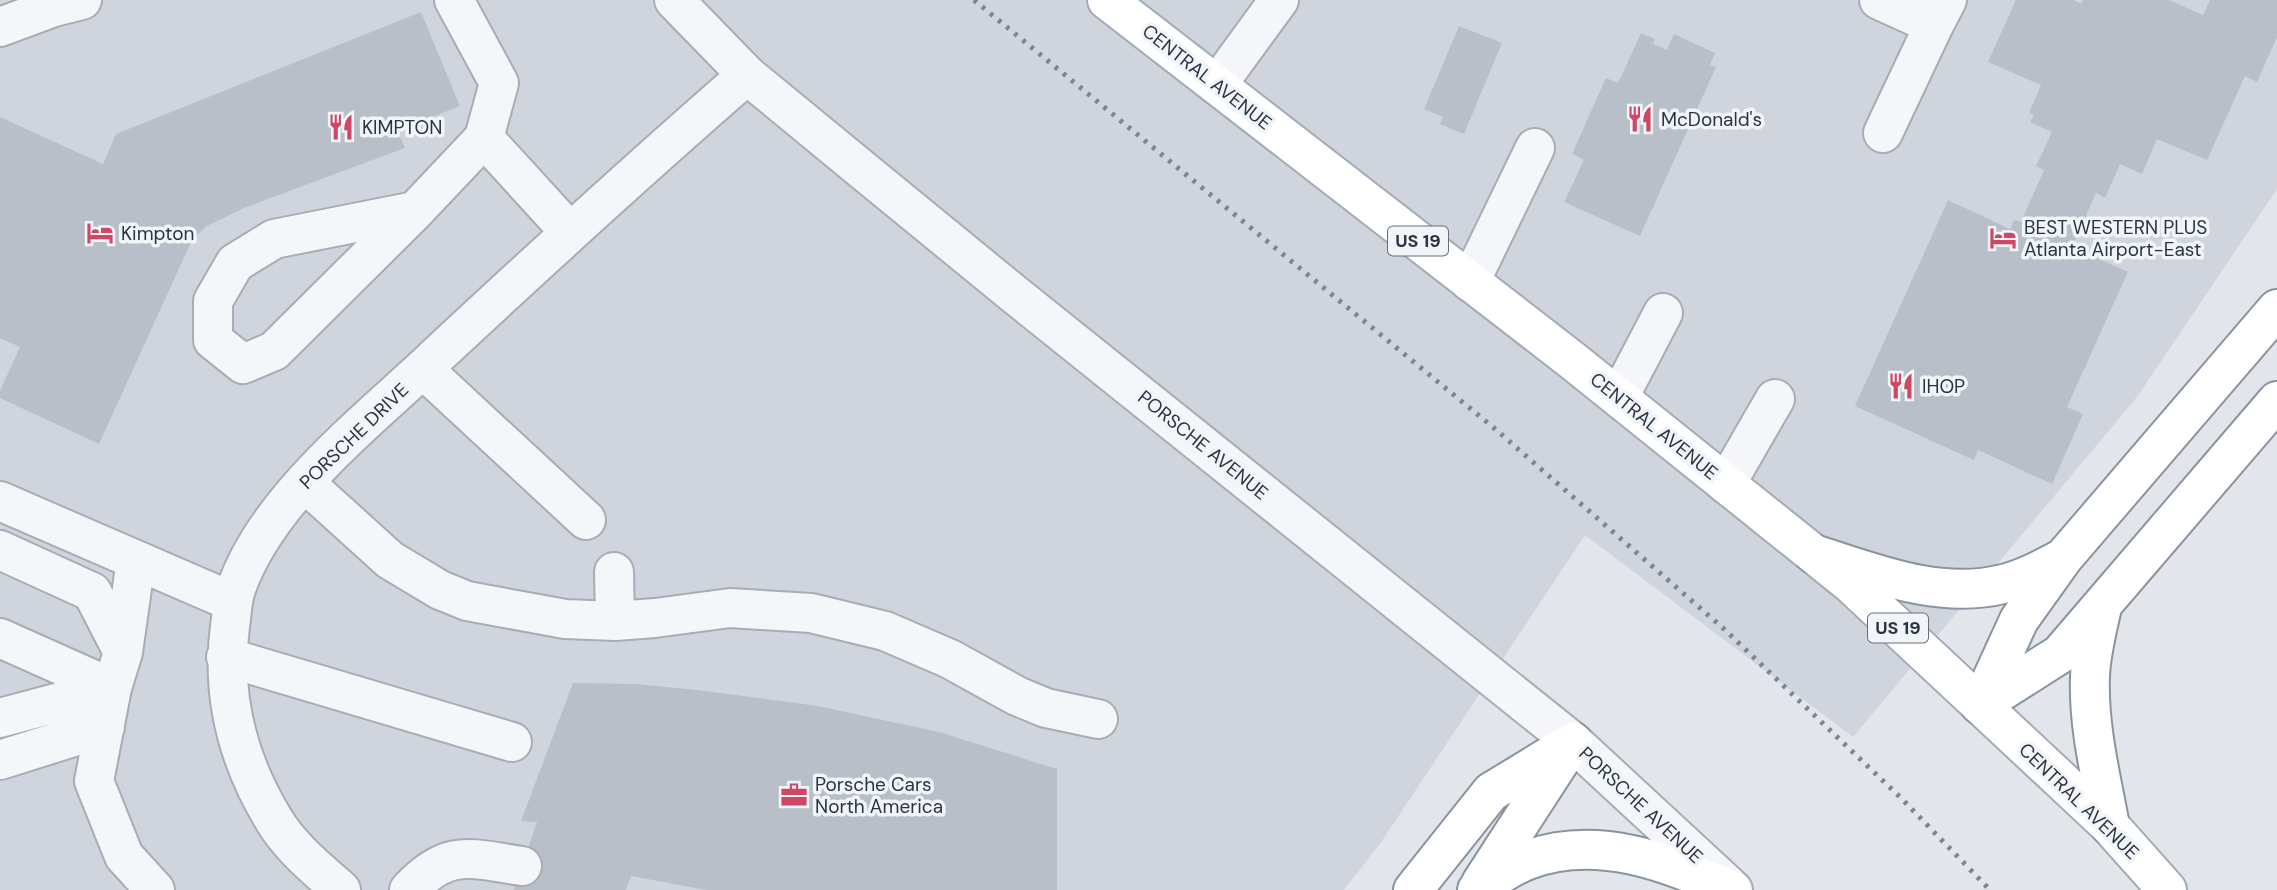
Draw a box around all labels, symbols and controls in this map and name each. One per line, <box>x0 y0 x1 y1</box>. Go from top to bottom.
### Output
street label: CENTRAL AVENUE <box>1137 19 1277 135</box>
restaurant icon: McDonald's <box>1625 104 1655 134</box>
place label: McDonald's <box>1661 107 1762 132</box>
restaurant icon: KIMPTON <box>326 112 356 142</box>
place label: KIMPTON <box>362 115 442 140</box>
place label: BEST WESTERN PLUS Atlanta Airport-East <box>2024 215 2207 262</box>
hotel icon: Kimpton <box>85 218 115 248</box>
place label: Kimpton <box>121 221 194 246</box>
hotel icon: BEST WESTERN PLUS Atlanta Airport-East <box>1988 223 2018 253</box>
road number: US 19 <box>1388 227 1448 256</box>
street label: CENTRAL AVENUE <box>1585 367 1723 485</box>
restaurant icon: IHOP <box>1886 371 1916 401</box>
place label: IHOP <box>1922 374 1965 399</box>
street label: PORSCHE DRIVE <box>294 377 414 495</box>
street label: PORSCHE AVENUE <box>1133 385 1273 505</box>
road number: US 19 <box>1868 614 1928 642</box>
street label: CENTRAL AVENUE <box>2014 737 2144 865</box>
street label: PORSCHE AVENUE <box>1574 741 1708 869</box>
place label: Porsche Cars North America <box>815 772 943 819</box>
office icon: Porsche Cars North America <box>779 780 809 810</box>

